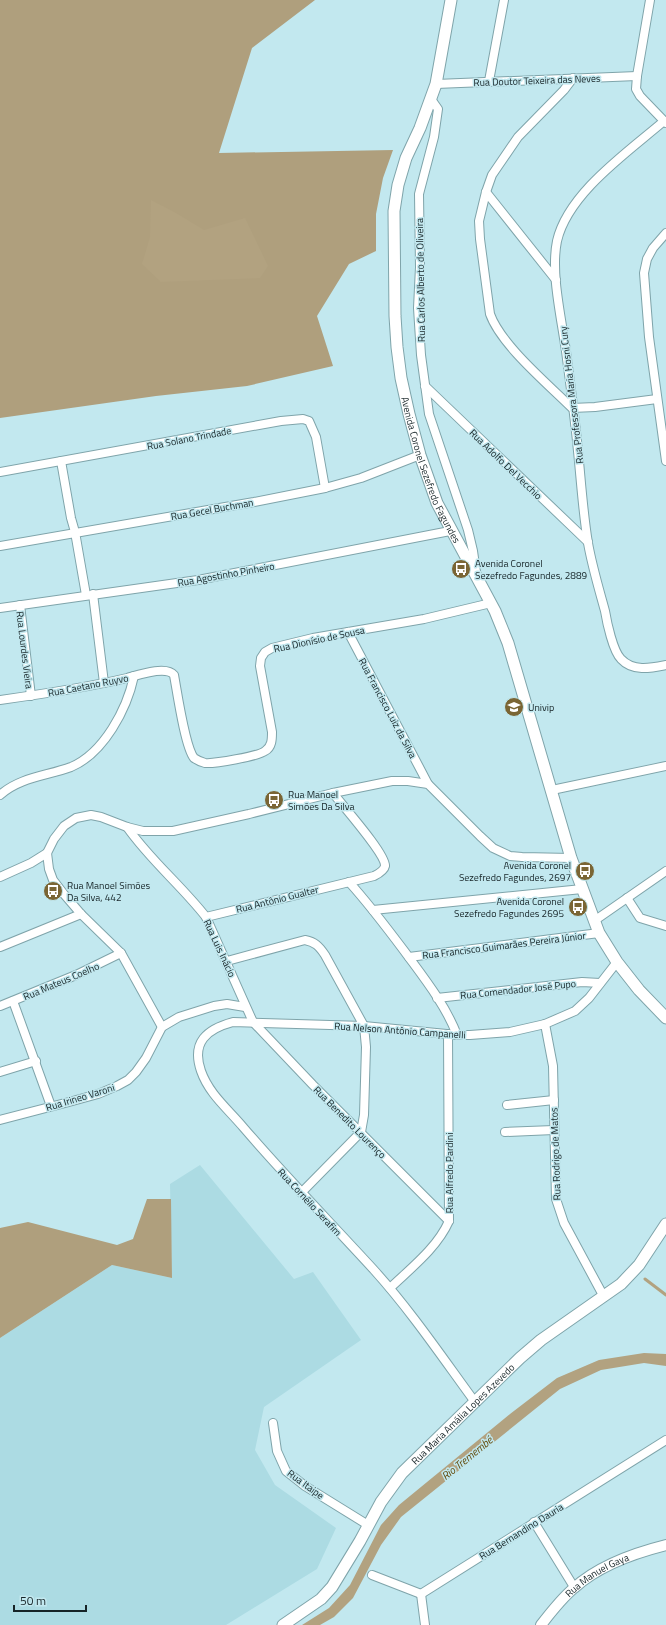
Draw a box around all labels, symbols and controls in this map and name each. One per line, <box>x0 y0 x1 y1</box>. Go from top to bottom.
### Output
street label: Rua Doutor Teixeira das Neves <box>473 71 601 90</box>
street label: Rua Carlos Alberto de Oliveira <box>412 218 429 342</box>
street label: Rua Professora Maria Hosni Cury <box>556 325 587 465</box>
street label: Avenida Coronel Sezefredo Fagundes <box>397 395 464 546</box>
street label: Rua Solano Trindade <box>146 423 233 454</box>
street label: Rua Adolfo Del Vecchio <box>466 426 545 503</box>
street label: Rua Gecel Buchman <box>170 495 255 524</box>
place label: Avenida Coronel Sezefredo Fagundes, 2889 <box>475 556 588 583</box>
bus stop icon: Avenida Coronel Sezefredo Fagundes, 2889 <box>450 558 472 580</box>
street label: Rua Agostinho Pinheiro <box>176 559 276 590</box>
street label: Rua Lourdes Vieira <box>12 610 37 690</box>
street label: Rua Dionísio de Sousa <box>272 623 366 656</box>
street label: Rua Francisco Luiz da Silva <box>355 655 420 761</box>
street label: Rua Caetano Ruyvo <box>47 670 130 701</box>
school or university icon: Univip <box>503 696 525 718</box>
place label: Univip <box>528 700 554 715</box>
place label: Rua Manoel Simões Da Silva <box>288 787 354 814</box>
bus stop icon: Rua Manoel Simões Da Silva <box>263 789 285 811</box>
place label: Avenida Coronel Sezefredo Fagundes, 2697 <box>459 858 571 885</box>
bus stop icon: Avenida Coronel Sezefredo Fagundes, 2697 <box>574 860 596 882</box>
place label: Rua Manoel Simões Da Silva, 442 <box>67 878 151 905</box>
bus stop icon: Rua Manoel Simões Da Silva, 442 <box>42 880 64 902</box>
street label: Rua Antônio Gualter <box>234 882 320 917</box>
place label: Avenida Coronel Sezefredo Fagundes 2695 <box>454 894 564 921</box>
bus stop icon: Avenida Coronel Sezefredo Fagundes 2695 <box>567 896 589 918</box>
street label: Rua Luis Inácio <box>200 917 240 980</box>
street label: Rua Francisco Guimarães Pereira Júnior <box>421 928 587 963</box>
street label: Rua Mateus Coelho <box>21 959 102 1004</box>
street label: Rua Comendador José Pupo <box>459 976 577 1003</box>
street label: Rua Nelson Antônio Campanelli <box>334 1018 466 1043</box>
street label: Rua Irineo Varoni <box>44 1080 116 1115</box>
street label: Rua Benedito Lourenço <box>310 1083 389 1162</box>
street label: Rua Rodrigo de Matos <box>546 1107 565 1201</box>
street label: Rua Alfredo Pardini <box>442 1133 457 1213</box>
street label: Rua Cornélio Serafim <box>274 1165 345 1240</box>
street label: Rua Maria Amália Lopes Azevedo <box>408 1360 518 1468</box>
water label: Rio Tremembé <box>438 1432 497 1484</box>
street label: Rua Itaipe <box>284 1466 327 1503</box>
street label: Rua Bernandino Dauria <box>476 1499 566 1563</box>
street label: Rua Manuel Gaya <box>562 1550 631 1601</box>
scale bar <box>14 1587 86 1613</box>
text: 50 m <box>20 1591 46 1610</box>

